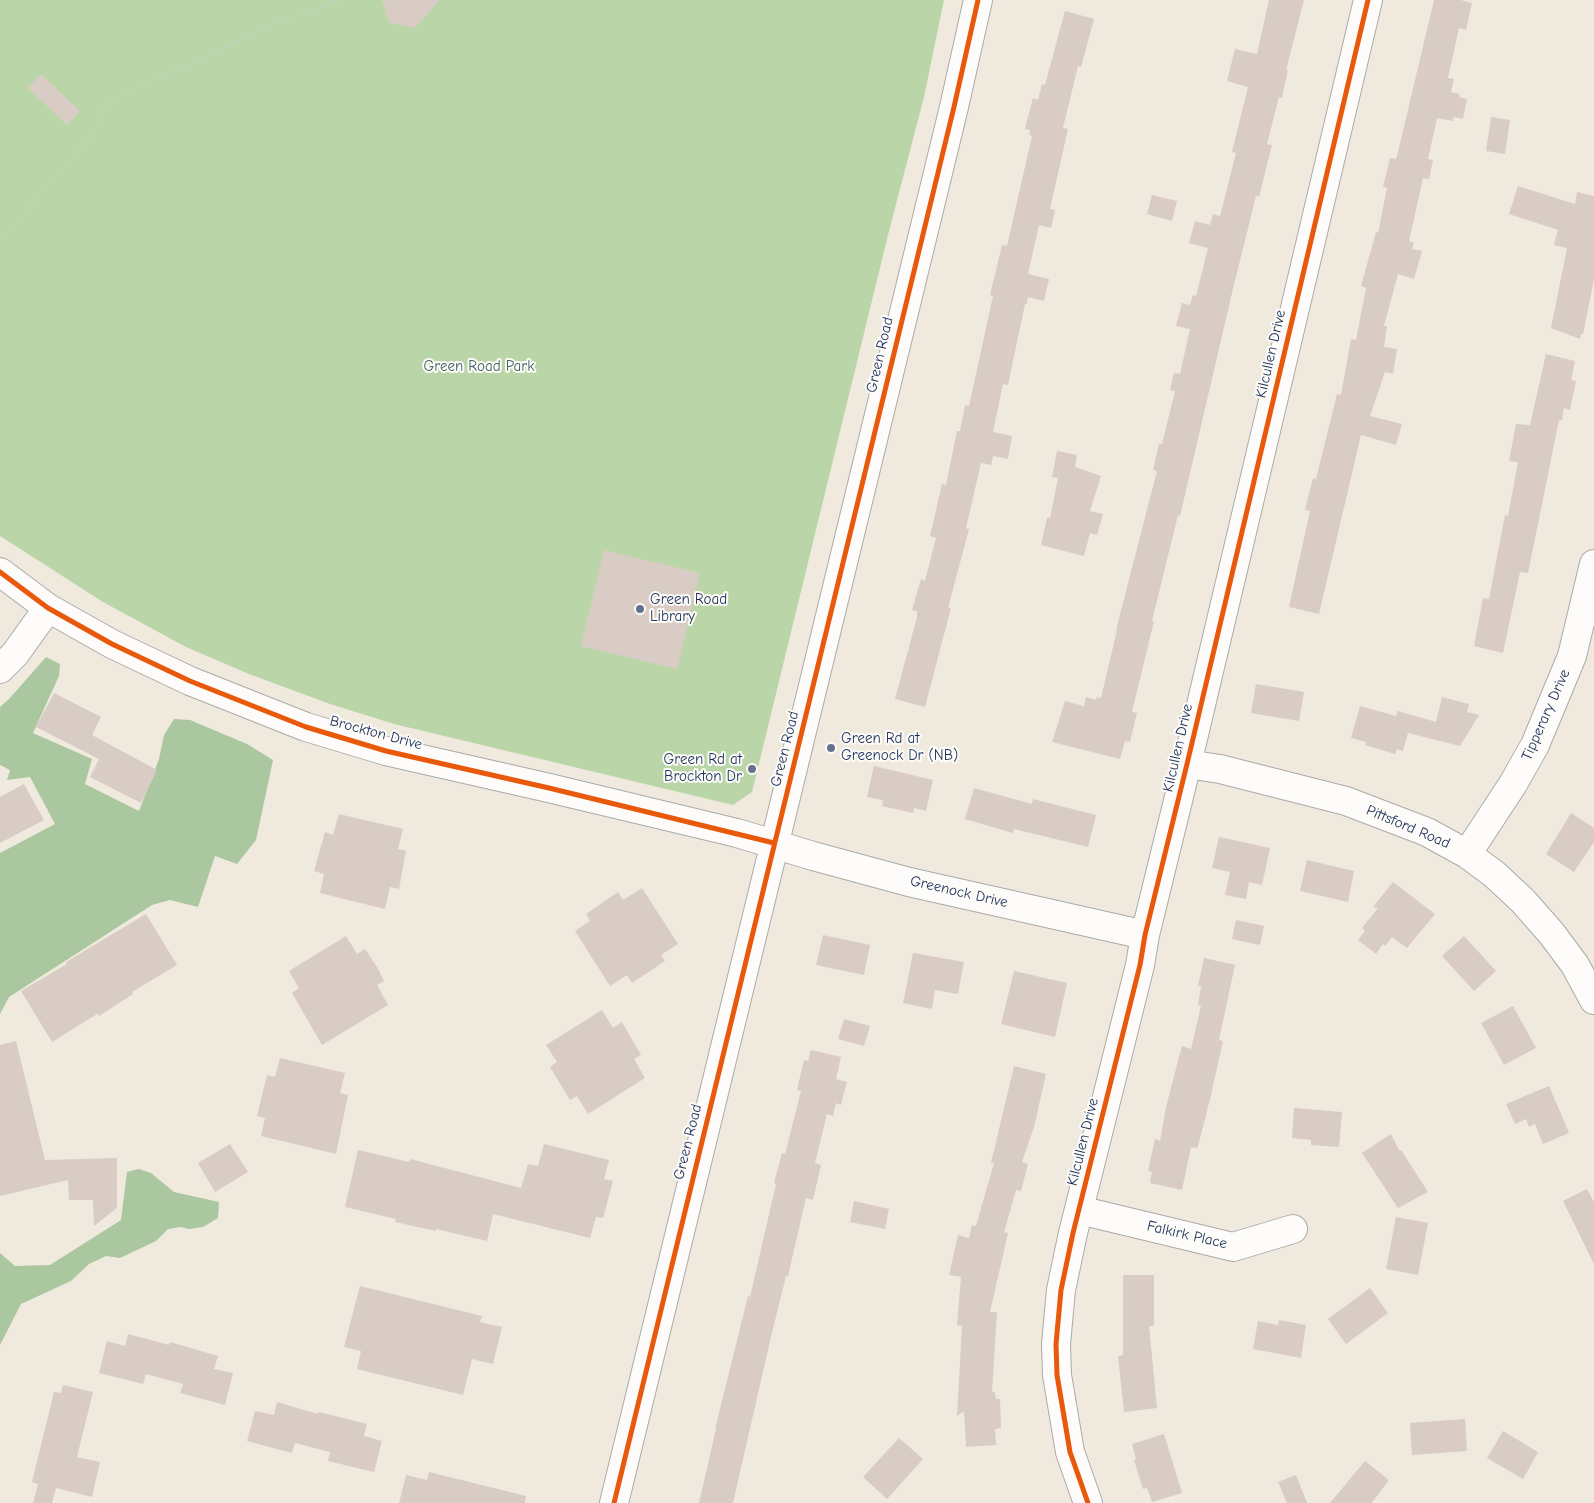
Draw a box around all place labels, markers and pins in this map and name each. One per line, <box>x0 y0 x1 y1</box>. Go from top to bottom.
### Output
place label: Green Road Library <box>650 591 727 626</box>
marker: Green Road Library <box>634 603 646 615</box>
place label: Green Rd at Greenock Dr (NB) <box>841 730 958 765</box>
marker: Green Rd at Greenock Dr (NB) <box>825 742 837 754</box>
place label: Green Rd at Brockton Dr <box>664 751 742 786</box>
marker: Green Rd at Brockton Dr <box>746 763 758 775</box>

